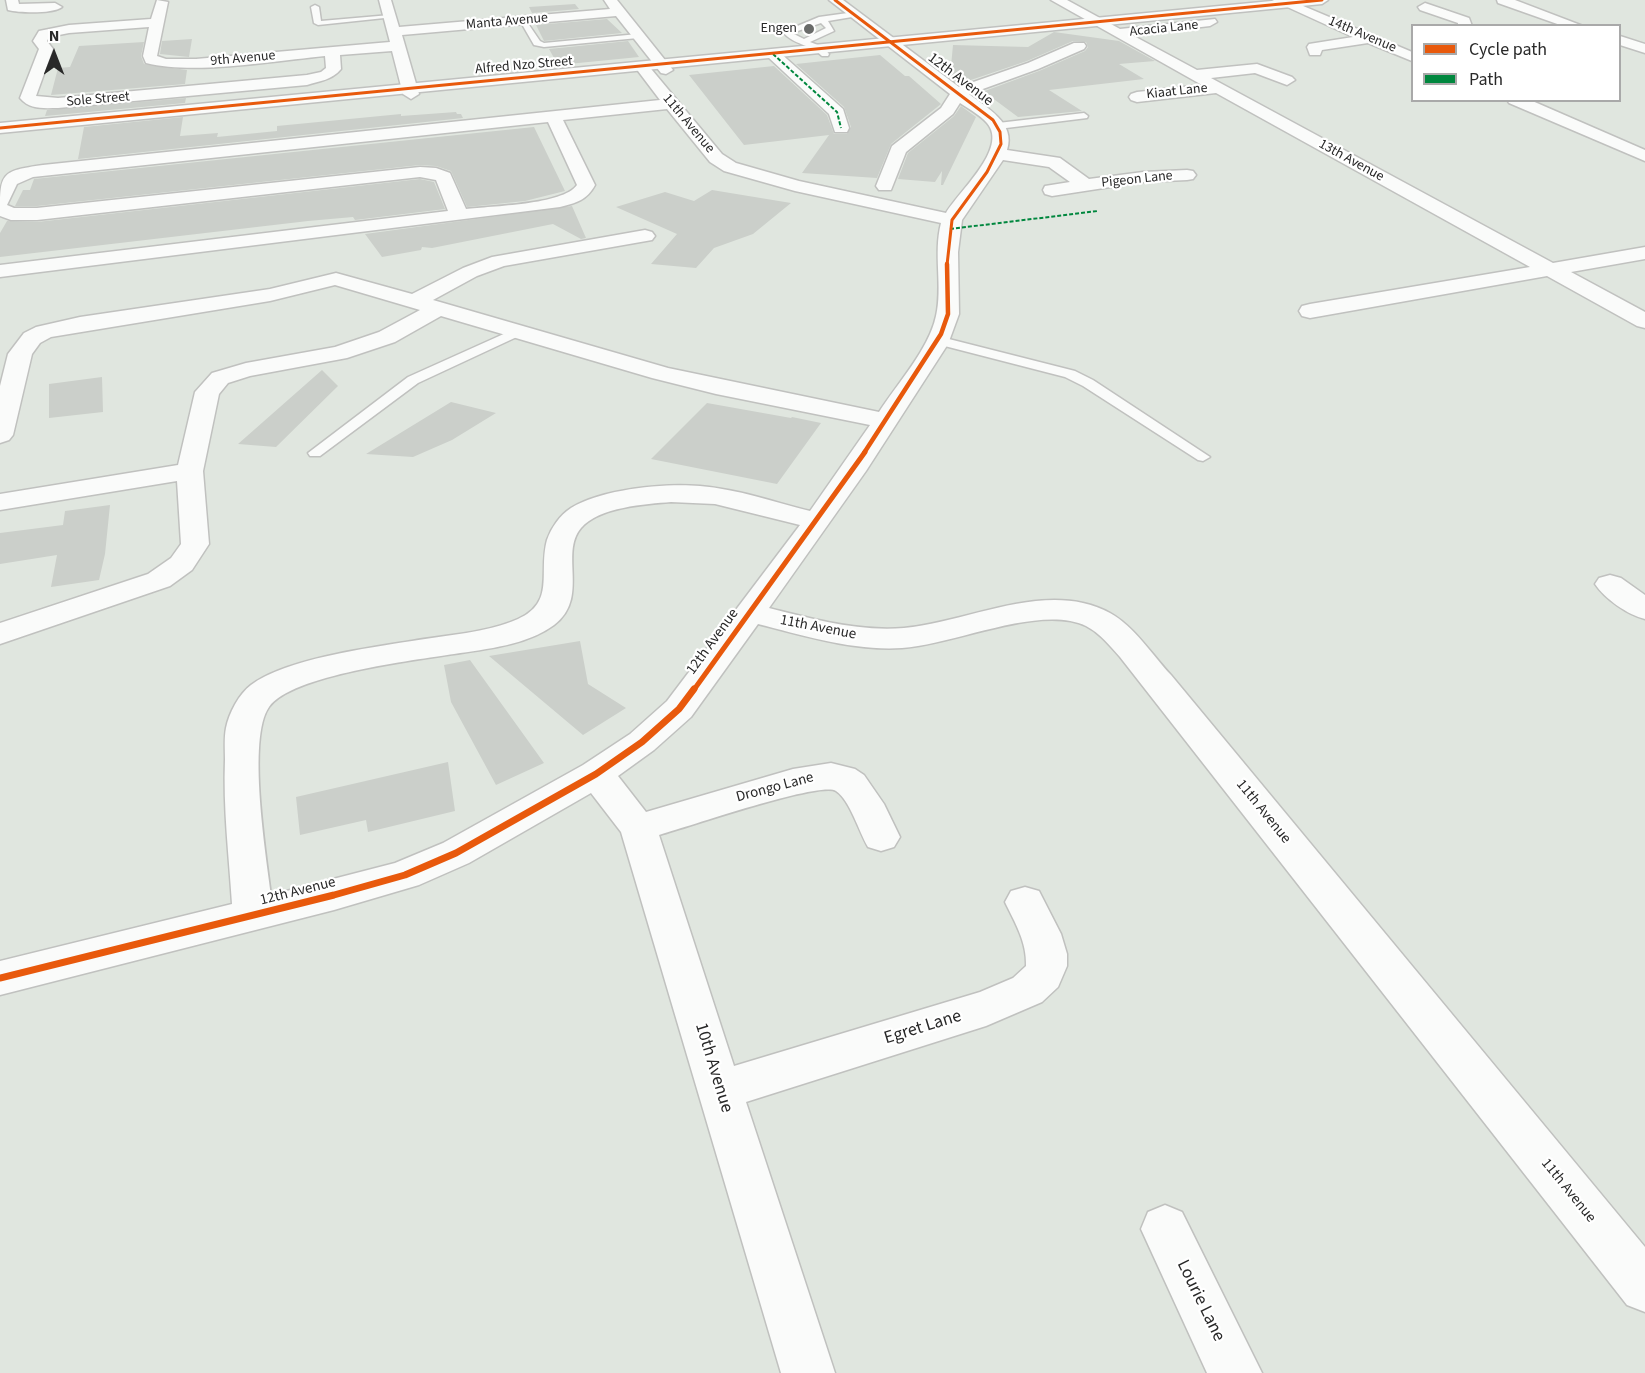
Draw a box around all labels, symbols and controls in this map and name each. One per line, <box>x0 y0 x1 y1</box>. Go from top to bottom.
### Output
street label: Manta Avenue <box>465 10 549 34</box>
street label: 14th Avenue <box>1325 13 1399 57</box>
street label: Acacia Lane <box>1129 17 1199 41</box>
place label: Engen <box>760 21 797 37</box>
marker: Engen <box>802 22 816 36</box>
north arrow <box>24 24 84 84</box>
legend <box>1411 24 1621 102</box>
text: N <box>49 25 59 47</box>
text: Cycle path <box>1469 37 1547 62</box>
street label: 9th Avenue <box>210 48 276 70</box>
street label: 12th Avenue <box>924 50 996 110</box>
street label: Alfred Nzo Street <box>475 53 573 79</box>
text: Path <box>1469 67 1503 92</box>
street label: Kiaat Lane <box>1146 80 1208 104</box>
street label: Sole Street <box>66 89 130 111</box>
street label: 11th Avenue <box>658 91 718 157</box>
street label: 13th Avenue <box>1315 136 1387 186</box>
street label: Pigeon Lane <box>1100 168 1174 192</box>
street label: 12th Avenue <box>683 605 743 679</box>
street label: 11th Avenue <box>778 612 858 644</box>
street label: Drongo Lane <box>734 769 816 807</box>
street label: 11th Avenue <box>1232 776 1294 848</box>
street label: 12th Avenue <box>258 874 338 910</box>
street label: Egret Lane <box>882 1006 964 1050</box>
street label: 10th Avenue <box>689 1020 737 1116</box>
street label: 11th Avenue <box>1537 1155 1599 1227</box>
street label: Lourie Lane <box>1171 1257 1229 1345</box>

